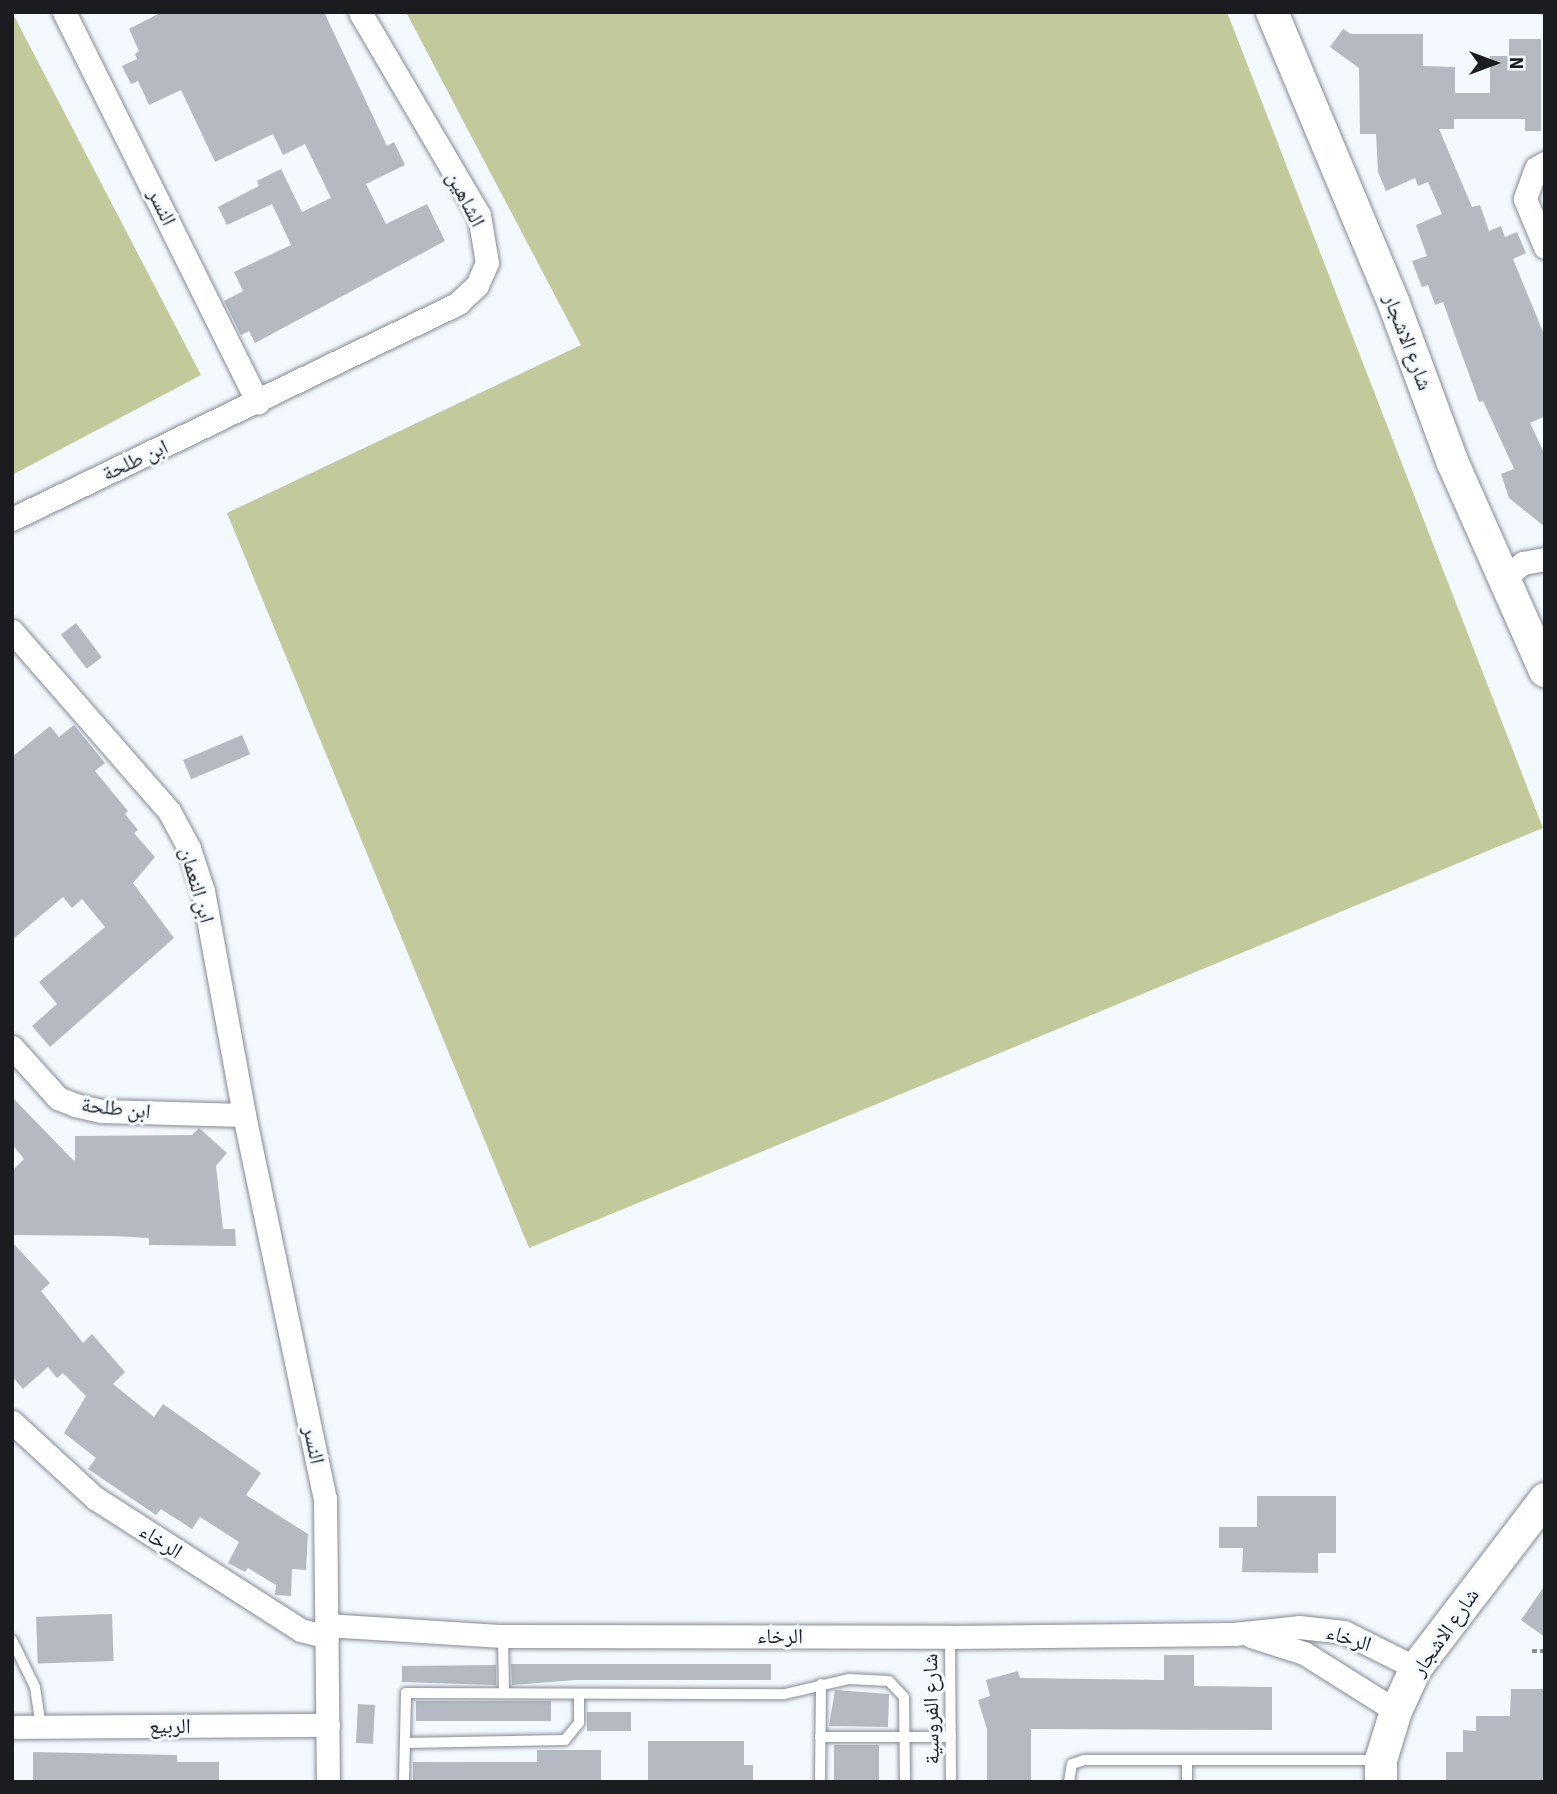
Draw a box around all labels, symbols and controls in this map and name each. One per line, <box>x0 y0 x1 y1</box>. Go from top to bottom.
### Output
north arrow <box>1459 28 1529 98</box>
text: N <box>1502 57 1529 69</box>
street label: الشاهين <box>441 167 491 231</box>
street label: النسر <box>142 184 182 230</box>
street label: شارع الاشجار <box>1378 290 1438 394</box>
street label: ابن طلحة <box>98 434 172 486</box>
street label: ابن النعمان <box>174 844 220 926</box>
street label: ابن طلحة <box>80 1092 152 1124</box>
street label: النسر <box>298 1424 330 1466</box>
street label: الرخاء <box>135 1518 187 1564</box>
street label: شارع الاشجار <box>1406 1583 1484 1681</box>
street label: الرخاء <box>1323 1619 1375 1657</box>
street label: الرخاء <box>757 1623 803 1649</box>
street label: شارع الفروسية <box>917 1653 945 1765</box>
street label: الربيع <box>149 1713 191 1739</box>

